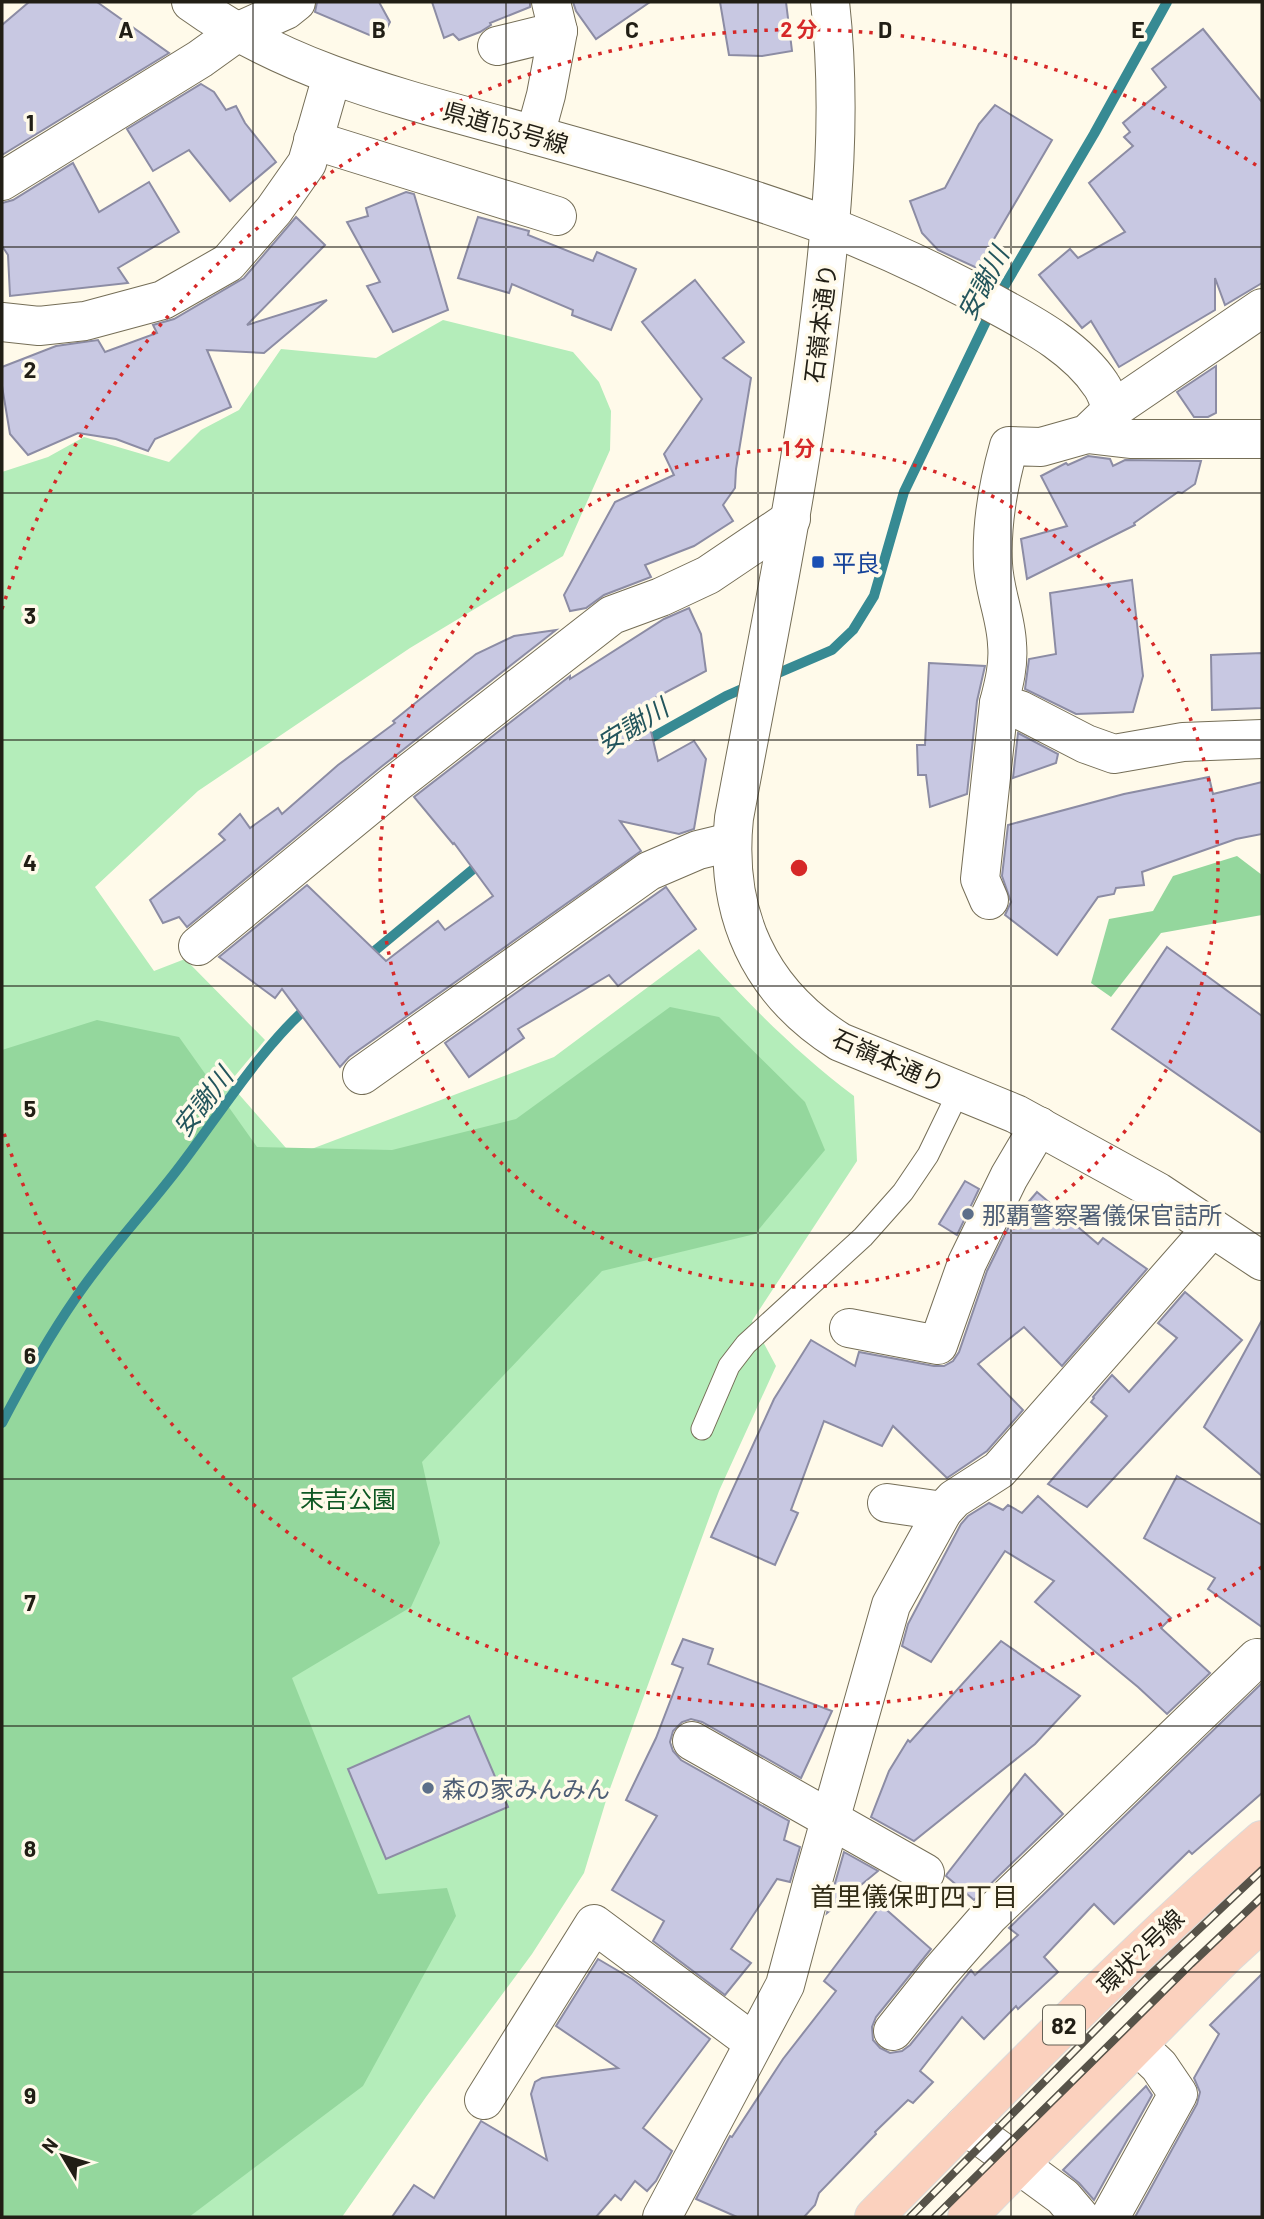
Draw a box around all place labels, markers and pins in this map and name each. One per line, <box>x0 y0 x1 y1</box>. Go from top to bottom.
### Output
place label: 平良 <box>832 548 880 577</box>
marker: 平良 <box>810 554 826 570</box>
centre of rings <box>787 856 811 880</box>
place label: 那覇警察署儀保官詰所 <box>982 1200 1222 1229</box>
marker: 那覇警察署儀保官詰所 <box>960 1206 976 1222</box>
place label: 森の家みんみん <box>442 1774 610 1803</box>
marker: 森の家みんみん <box>420 1780 436 1796</box>

